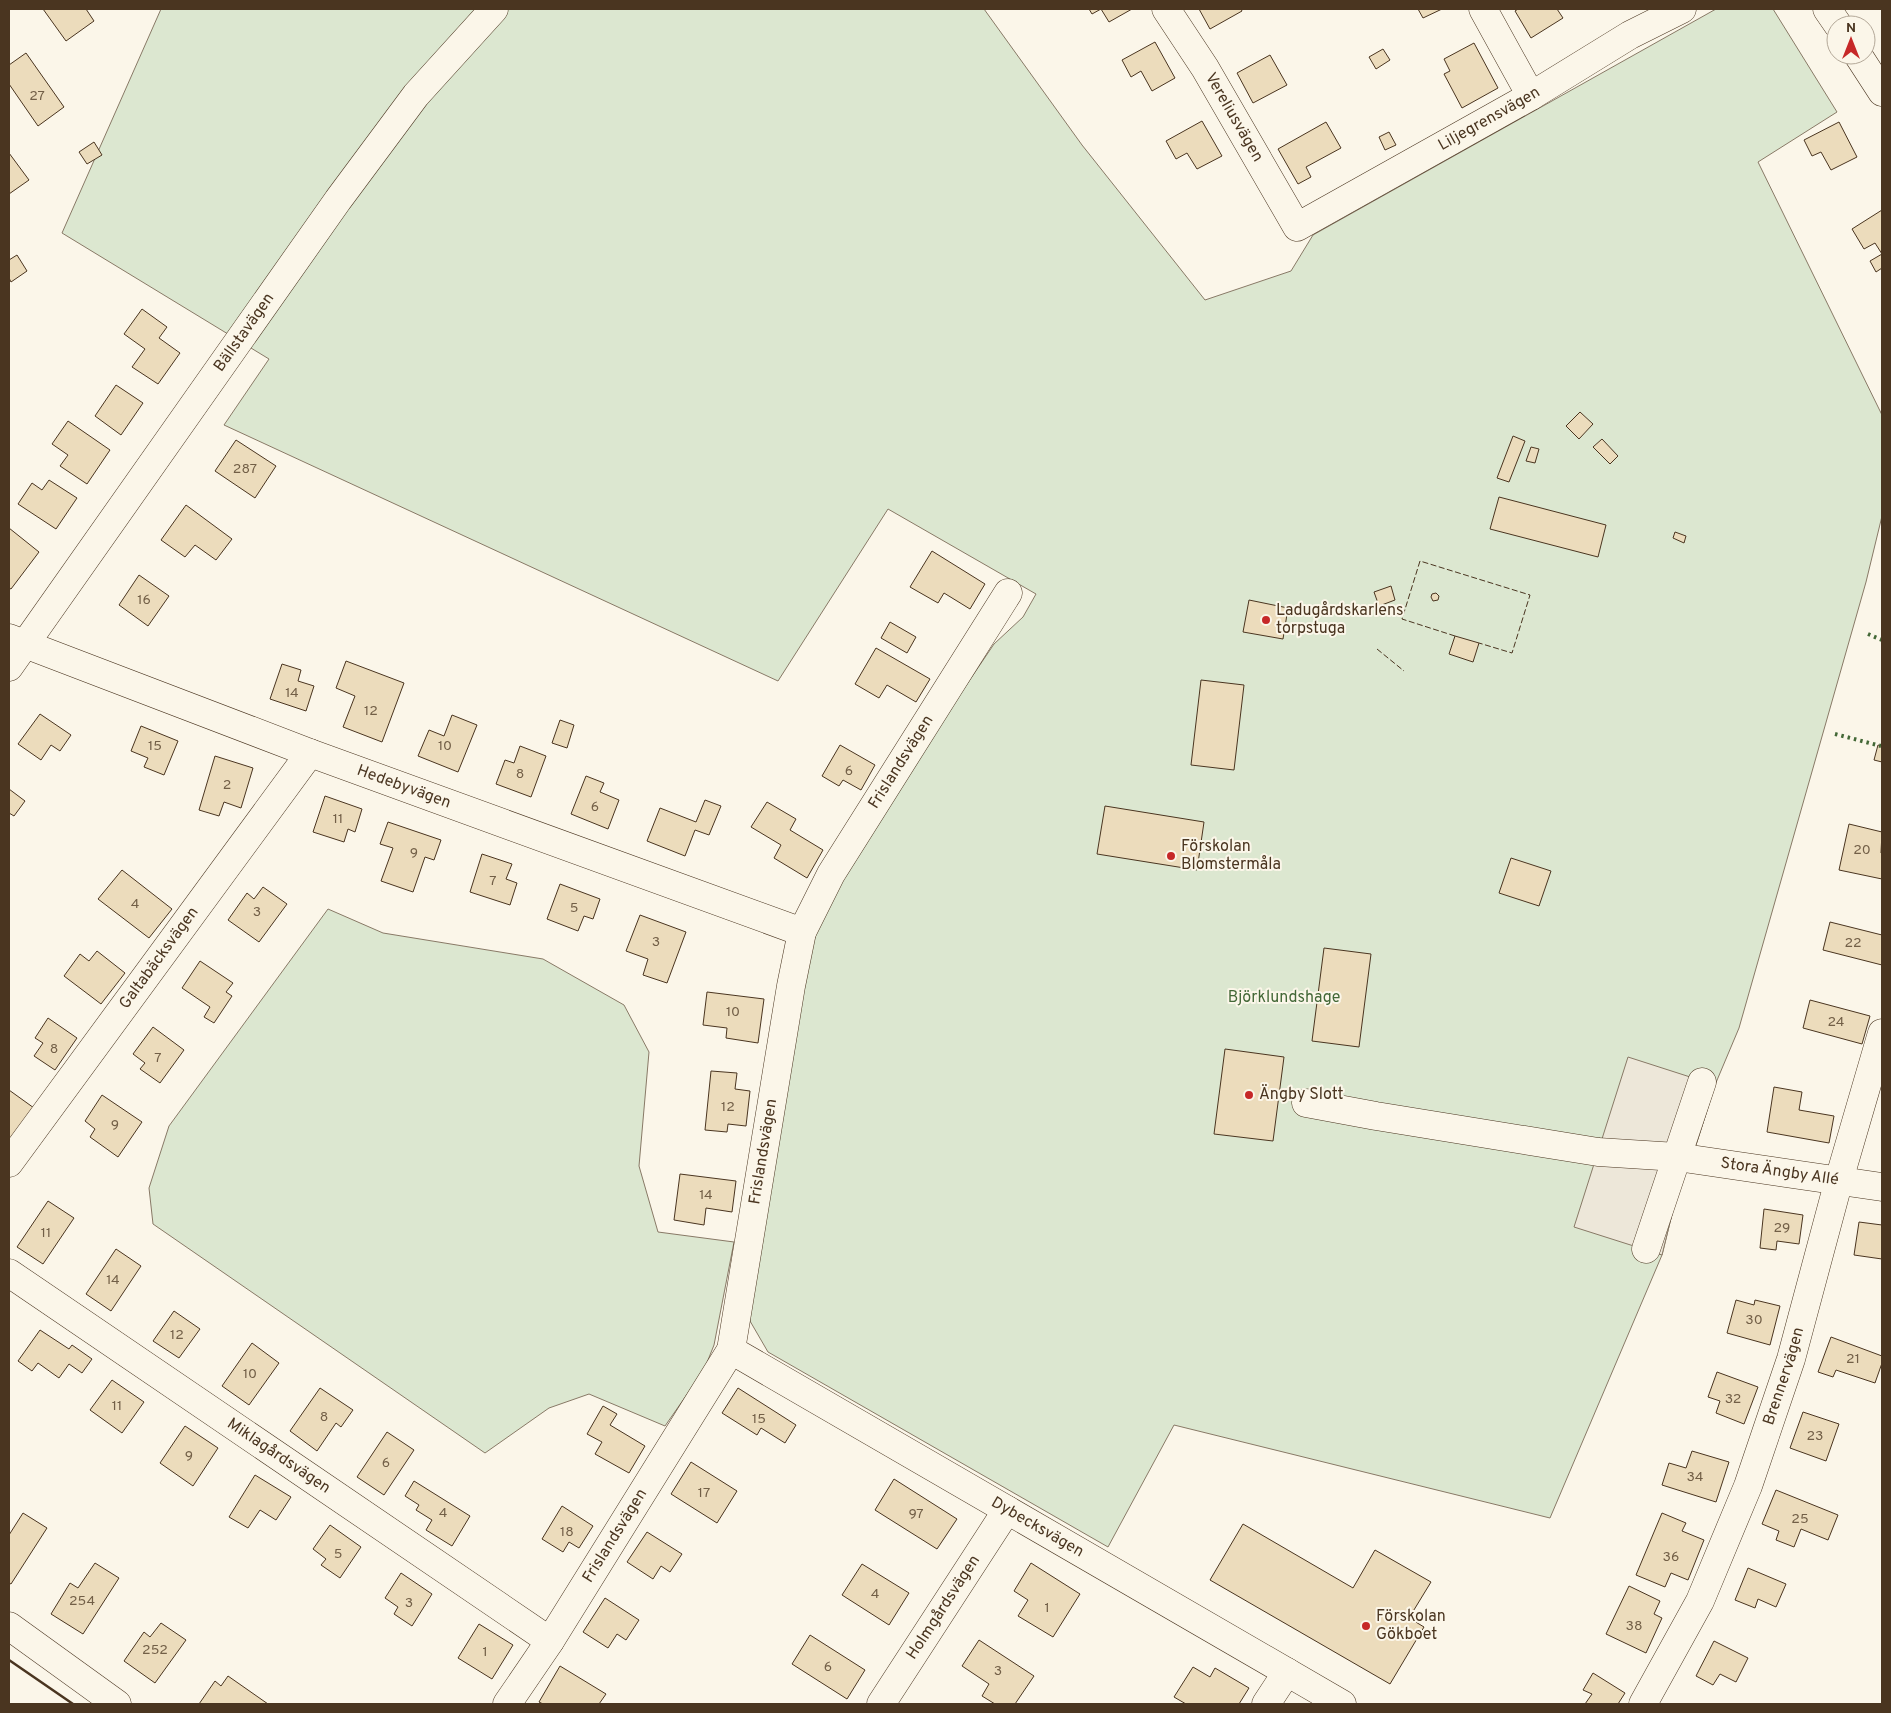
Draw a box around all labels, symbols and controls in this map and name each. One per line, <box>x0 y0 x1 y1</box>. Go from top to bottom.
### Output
north arrow <box>1826 15 1876 65</box>
text: N <box>1846 20 1856 37</box>
street label: Vereliusvägen <box>1200 69 1267 166</box>
street label: Liljegrensvägen <box>1435 83 1544 156</box>
house number: 27 <box>29 88 45 105</box>
street label: Bällstavägen <box>210 289 279 376</box>
house number: 287 <box>233 461 257 478</box>
house number: 16 <box>137 592 151 609</box>
place label: Ladugårdskarlens torpstuga <box>1276 601 1404 639</box>
marker: Ladugårdskarlens torpstuga <box>1260 614 1272 626</box>
house number: 14 <box>285 685 299 702</box>
house number: 12 <box>364 703 378 720</box>
street label: Frislandsvägen <box>864 712 938 813</box>
house number: 15 <box>148 738 162 755</box>
house number: 10 <box>438 738 452 755</box>
street label: Hedebyvägen <box>354 761 454 813</box>
house number: 6 <box>845 763 853 780</box>
house number: 8 <box>516 766 524 783</box>
house number: 2 <box>223 777 231 794</box>
house number: 6 <box>591 799 599 816</box>
house number: 11 <box>333 811 343 828</box>
place label: Förskolan Blomstermåla <box>1181 837 1281 875</box>
house number: 20 <box>1853 842 1871 859</box>
house number: 9 <box>410 845 418 862</box>
marker: Förskolan Blomstermåla <box>1165 850 1177 862</box>
house number: 7 <box>489 873 497 890</box>
house number: 4 <box>131 896 139 913</box>
house number: 5 <box>570 900 578 917</box>
street label: Galtabäcksvägen <box>115 903 203 1013</box>
house number: 3 <box>253 904 261 921</box>
house number: 3 <box>652 934 660 951</box>
house number: 22 <box>1844 935 1862 952</box>
park label: Björklundshage <box>1228 988 1340 1008</box>
house number: 10 <box>726 1004 740 1021</box>
house number: 24 <box>1827 1014 1845 1031</box>
house number: 8 <box>50 1041 58 1058</box>
house number: 7 <box>154 1050 162 1067</box>
place label: Ängby Slott <box>1259 1084 1344 1105</box>
marker: Ängby Slott <box>1243 1089 1255 1101</box>
street label: Frislandsvägen <box>745 1097 782 1206</box>
house number: 12 <box>721 1099 735 1116</box>
house number: 9 <box>111 1117 119 1134</box>
street label: Stora Ängby Allé <box>1719 1153 1840 1191</box>
house number: 14 <box>699 1187 713 1204</box>
house number: 29 <box>1774 1220 1790 1237</box>
house number: 11 <box>41 1225 51 1242</box>
house number: 14 <box>106 1272 120 1289</box>
house number: 30 <box>1745 1312 1763 1329</box>
street label: Brennervägen <box>1759 1325 1809 1428</box>
house number: 12 <box>170 1327 184 1344</box>
house number: 21 <box>1846 1351 1860 1368</box>
house number: 10 <box>243 1366 257 1383</box>
house number: 32 <box>1725 1391 1741 1408</box>
house number: 11 <box>112 1398 122 1415</box>
house number: 8 <box>320 1409 328 1426</box>
house number: 15 <box>752 1411 766 1428</box>
street label: Miklagårdsvägen <box>223 1414 334 1499</box>
house number: 23 <box>1807 1428 1824 1445</box>
house number: 9 <box>185 1448 193 1465</box>
house number: 6 <box>382 1455 390 1472</box>
house number: 34 <box>1686 1469 1704 1486</box>
street label: Frislandsvägen <box>579 1485 652 1587</box>
house number: 17 <box>698 1485 710 1502</box>
street label: Dybecksvägen <box>987 1493 1087 1562</box>
house number: 4 <box>439 1505 447 1522</box>
house number: 97 <box>908 1506 924 1523</box>
house number: 25 <box>1791 1511 1809 1528</box>
house number: 18 <box>560 1524 574 1541</box>
house number: 5 <box>334 1546 342 1563</box>
house number: 36 <box>1663 1549 1679 1566</box>
street label: Holmgårdsvägen <box>902 1551 985 1664</box>
house number: 4 <box>871 1586 879 1603</box>
house number: 254 <box>69 1593 95 1610</box>
house number: 3 <box>405 1595 413 1612</box>
house number: 1 <box>1044 1600 1050 1617</box>
place label: Förskolan Gökboet <box>1376 1607 1446 1645</box>
house number: 38 <box>1626 1618 1642 1635</box>
marker: Förskolan Gökboet <box>1360 1620 1372 1632</box>
house number: 252 <box>142 1642 168 1659</box>
house number: 1 <box>482 1644 488 1661</box>
house number: 6 <box>824 1659 832 1676</box>
house number: 3 <box>994 1663 1002 1680</box>

